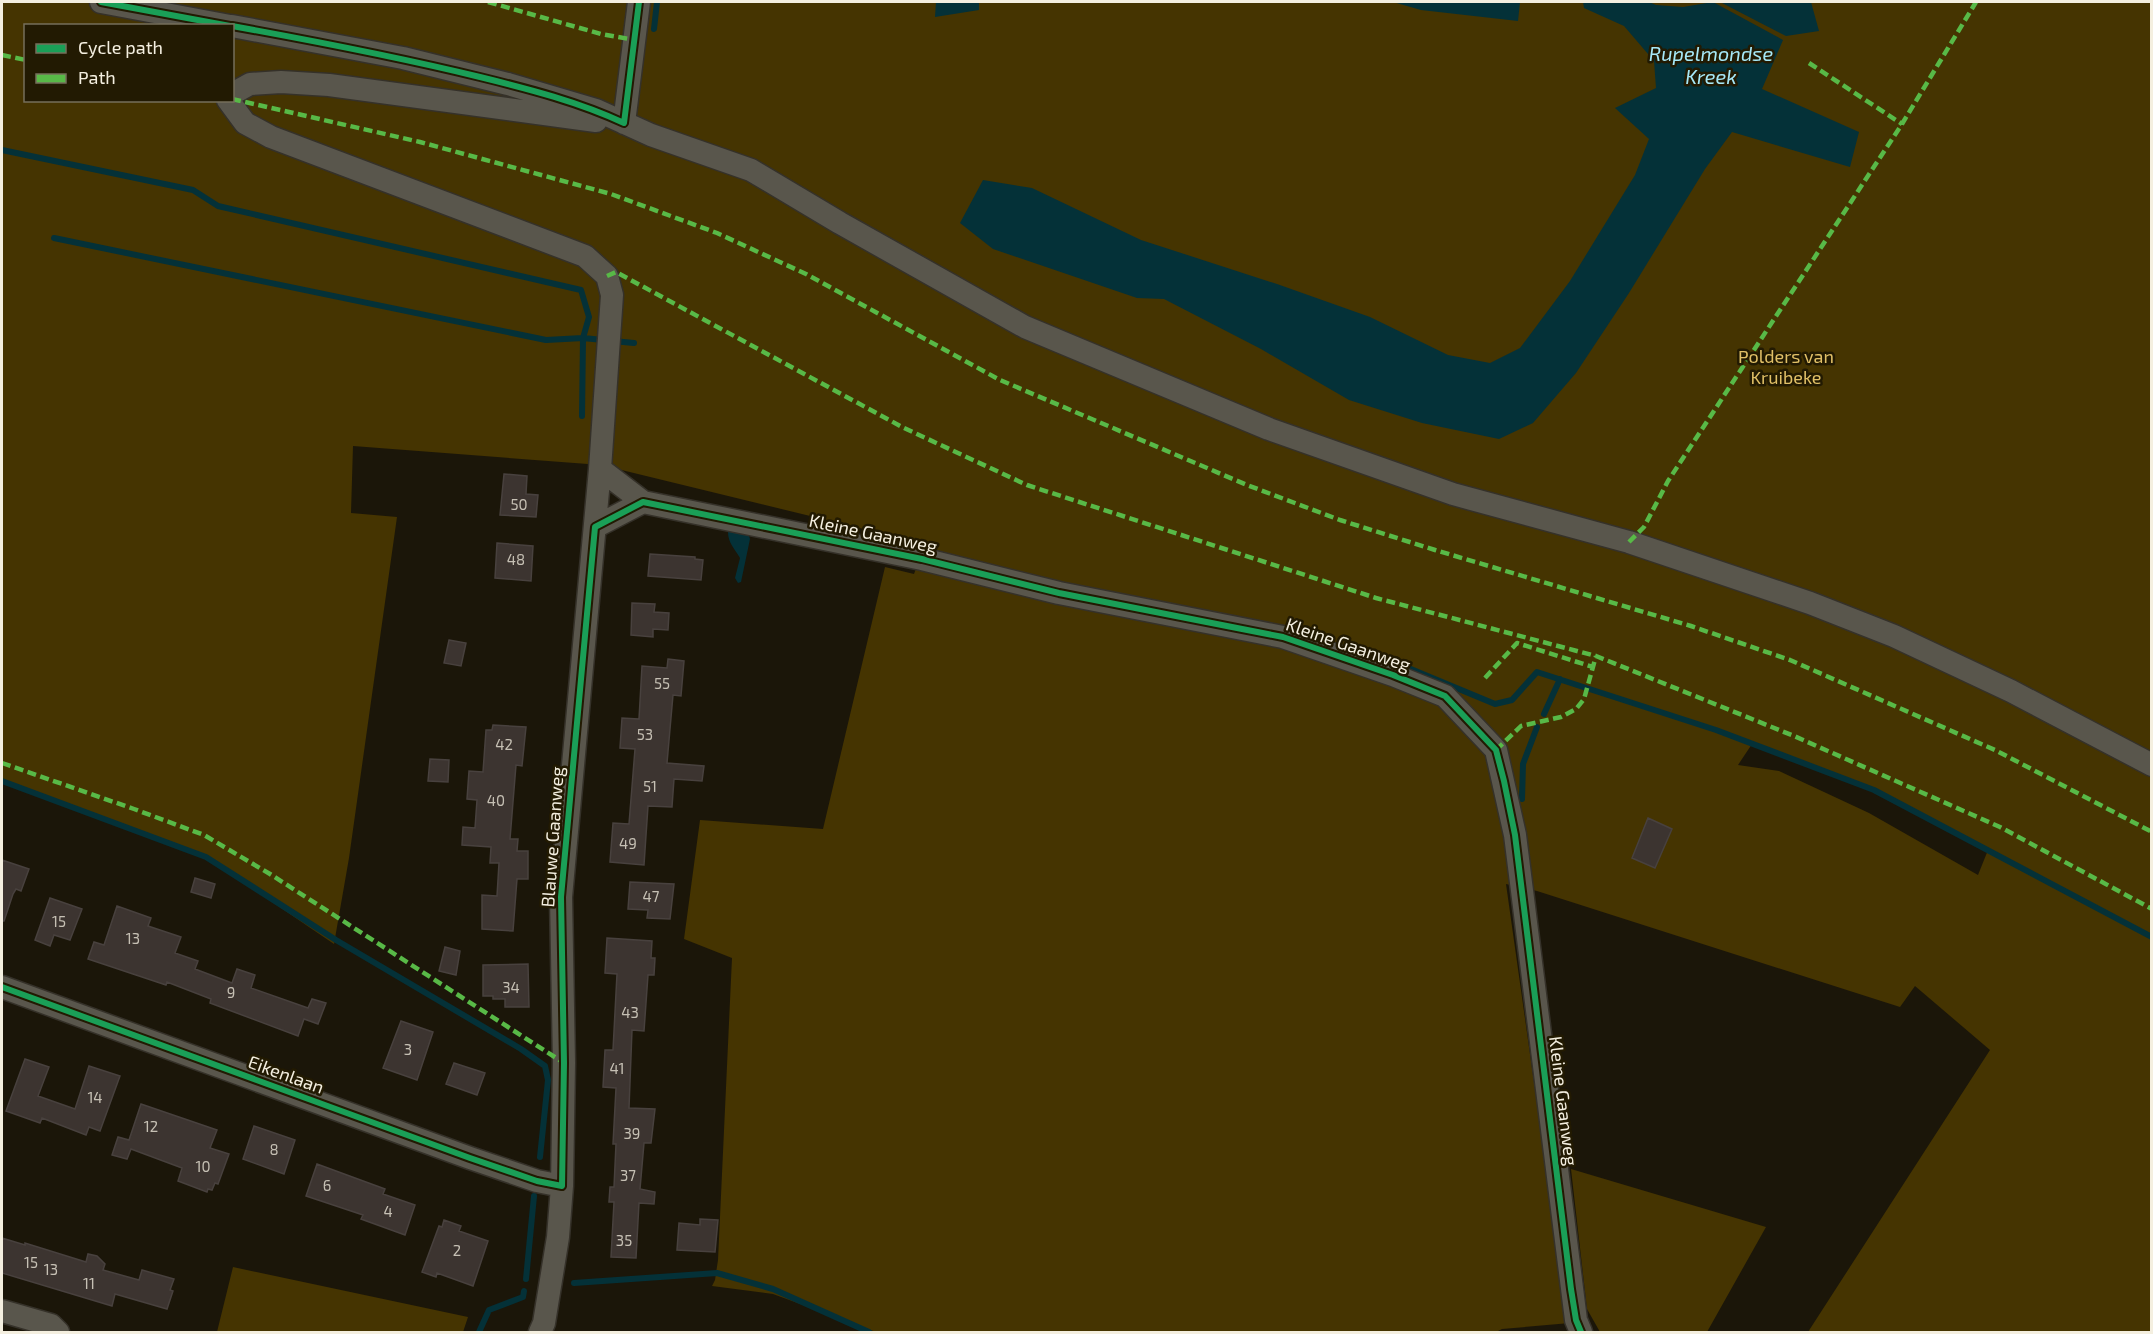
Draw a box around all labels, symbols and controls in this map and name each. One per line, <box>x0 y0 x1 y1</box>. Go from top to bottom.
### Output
legend <box>24 24 234 102</box>
text: Cycle path <box>78 36 163 58</box>
water label: Rupelmondse Kreek <box>1649 41 1773 88</box>
text: Path <box>78 66 116 88</box>
park label: Polders van Kruibeke <box>1738 345 1834 388</box>
house number: 50 <box>510 495 528 513</box>
street label: Kleine Gaanweg <box>807 509 939 557</box>
house number: 48 <box>507 550 525 568</box>
street label: Kleine Gaanweg <box>1283 612 1413 676</box>
house number: 55 <box>654 674 670 692</box>
house number: 53 <box>637 725 653 743</box>
house number: 42 <box>495 735 513 753</box>
street label: Blauwe Gaanweg <box>536 766 568 908</box>
house number: 51 <box>643 777 657 795</box>
house number: 40 <box>487 791 505 809</box>
house number: 49 <box>619 834 637 852</box>
house number: 47 <box>643 887 660 905</box>
house number: 15 <box>52 912 66 930</box>
house number: 13 <box>126 929 140 947</box>
house number: 34 <box>502 978 520 996</box>
house number: 9 <box>227 983 235 1001</box>
house number: 43 <box>621 1003 639 1021</box>
street label: Kleine Gaanweg <box>1545 1035 1583 1167</box>
house number: 3 <box>404 1040 412 1058</box>
street label: Eikenlaan <box>245 1050 327 1098</box>
house number: 41 <box>609 1059 625 1077</box>
house number: 14 <box>87 1088 103 1106</box>
house number: 12 <box>144 1117 158 1135</box>
house number: 39 <box>624 1124 640 1142</box>
house number: 8 <box>269 1140 279 1158</box>
house number: 10 <box>195 1157 211 1175</box>
house number: 37 <box>620 1166 636 1184</box>
house number: 6 <box>323 1176 331 1194</box>
house number: 4 <box>383 1202 393 1220</box>
house number: 35 <box>616 1231 632 1249</box>
house number: 2 <box>453 1241 461 1259</box>
house number: 15 <box>24 1253 38 1271</box>
house number: 13 <box>44 1260 58 1278</box>
house number: 11 <box>83 1274 95 1292</box>

